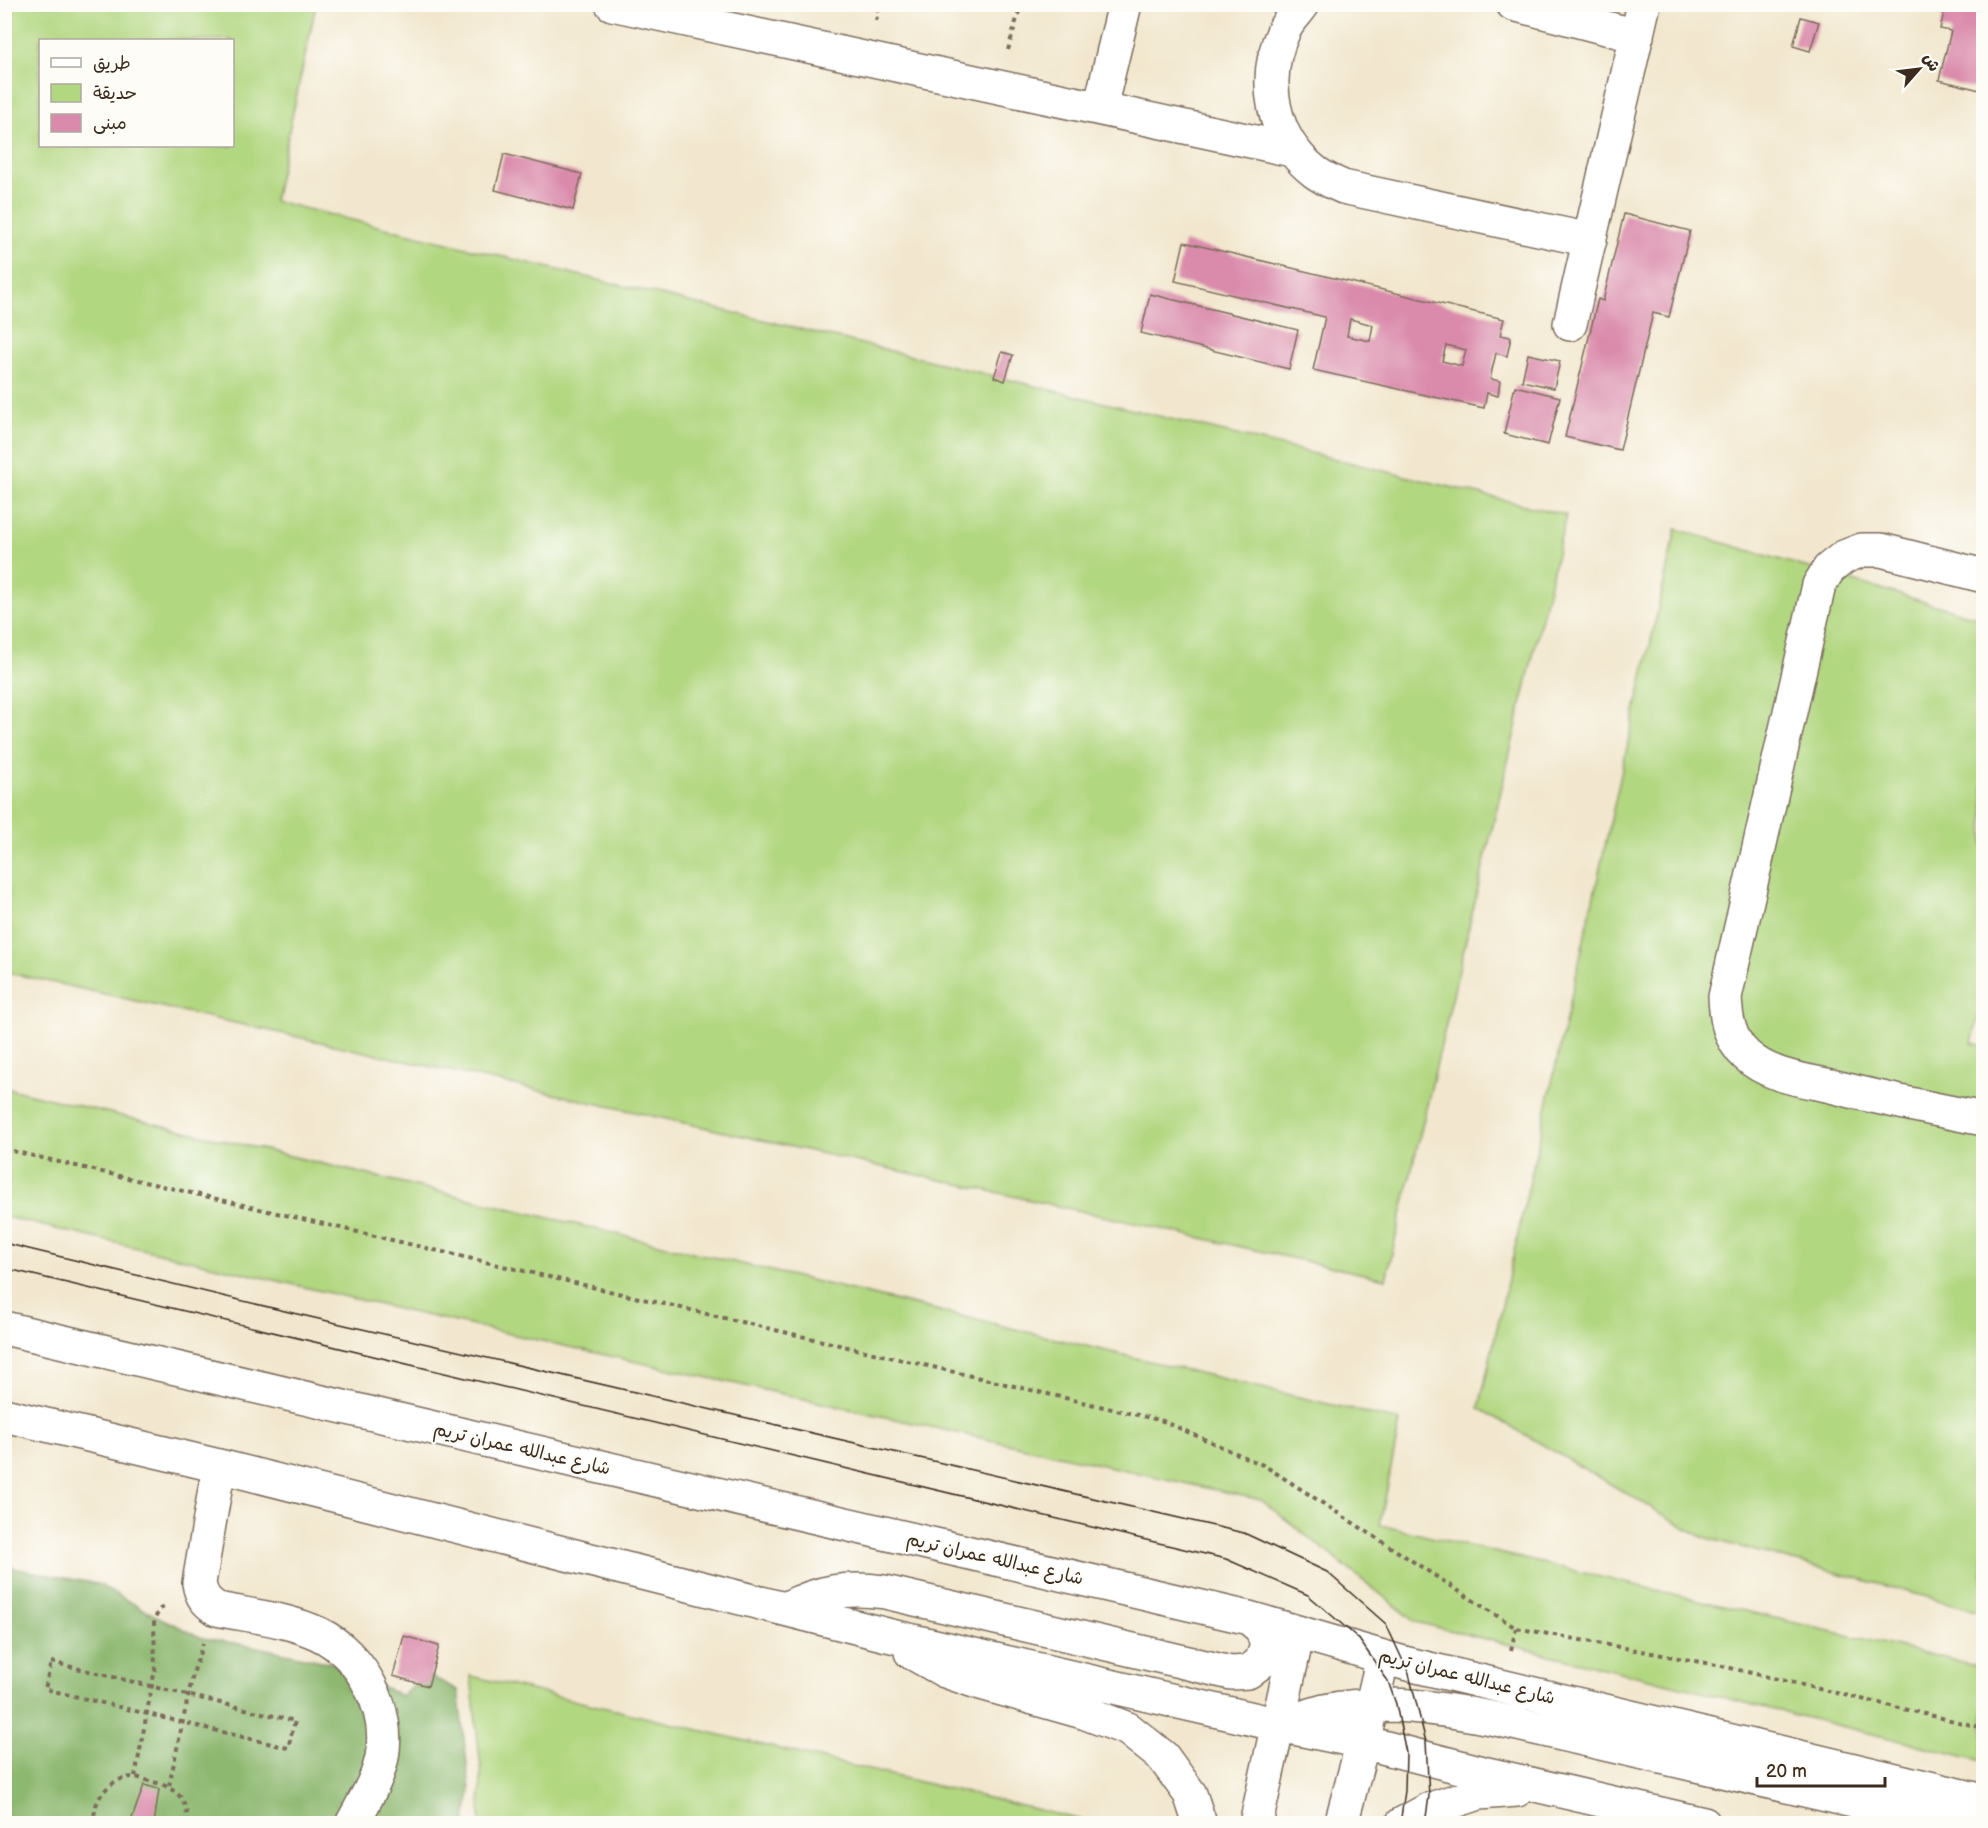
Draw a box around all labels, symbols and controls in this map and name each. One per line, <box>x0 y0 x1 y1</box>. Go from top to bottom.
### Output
legend <box>39 39 234 147</box>
north arrow <box>1889 39 1949 99</box>
text: ش <box>1918 50 1943 75</box>
text: طريق <box>93 53 131 74</box>
text: حديقة <box>93 83 137 104</box>
text: مبنى <box>93 113 127 134</box>
street label: شارع عبدالله عمران تريم <box>431 1418 612 1482</box>
street label: شارع عبدالله عمران تريم <box>904 1528 1085 1592</box>
street label: شارع عبدالله عمران تريم <box>1376 1645 1557 1712</box>
scale bar <box>1757 1750 1884 1788</box>
text: 20 m <box>1766 1761 1807 1782</box>

